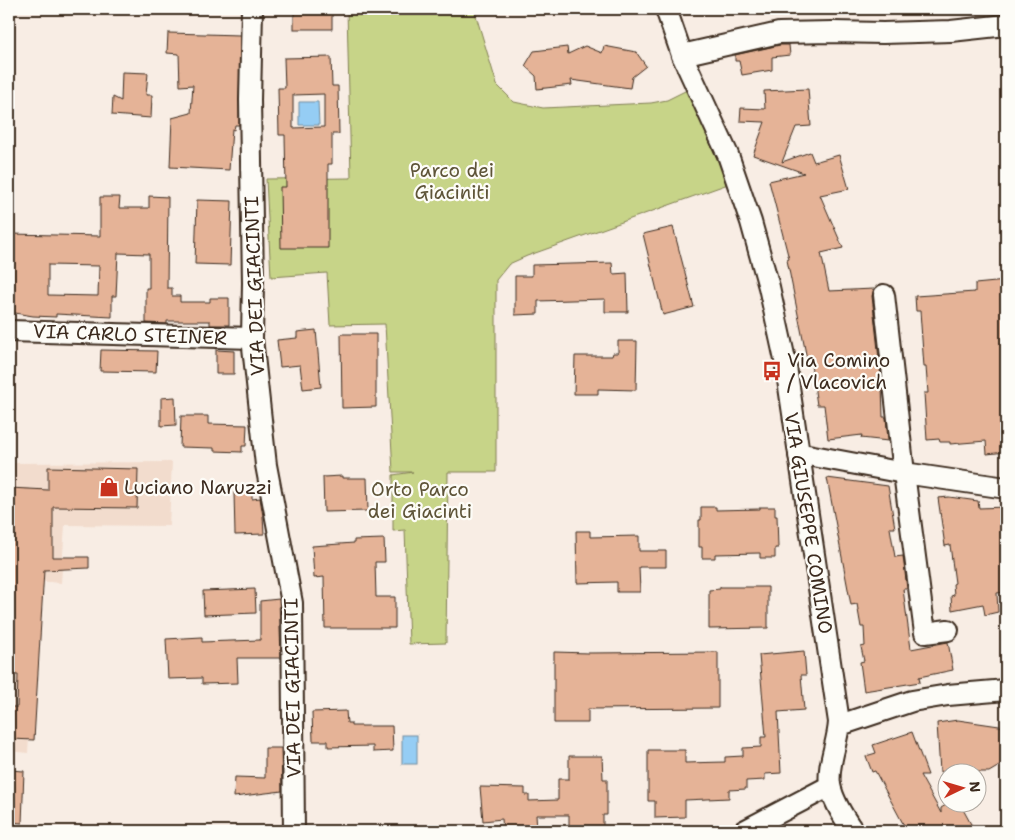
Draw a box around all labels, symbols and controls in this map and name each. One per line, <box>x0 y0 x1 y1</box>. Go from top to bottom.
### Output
park label: Parco dei Giaciniti <box>410 158 494 205</box>
street label: VIA DEI GIACINTI <box>239 195 270 376</box>
street label: VIA CARLO STEINER <box>33 319 227 350</box>
place label: Via Comino / Vlacovich <box>787 348 890 395</box>
bus stop icon: Via Comino / Vlacovich <box>761 360 783 382</box>
street label: VIA GIUSEPPE COMINO <box>779 411 838 636</box>
place label: Luciano Naruzzi <box>124 475 272 500</box>
shop icon: Luciano Naruzzi <box>98 476 120 498</box>
park label: Orto Parco dei Giacinti <box>368 477 472 524</box>
street label: VIA DEI GIACINTI <box>278 598 307 778</box>
north arrow <box>938 762 988 812</box>
text: N <box>966 781 984 793</box>

